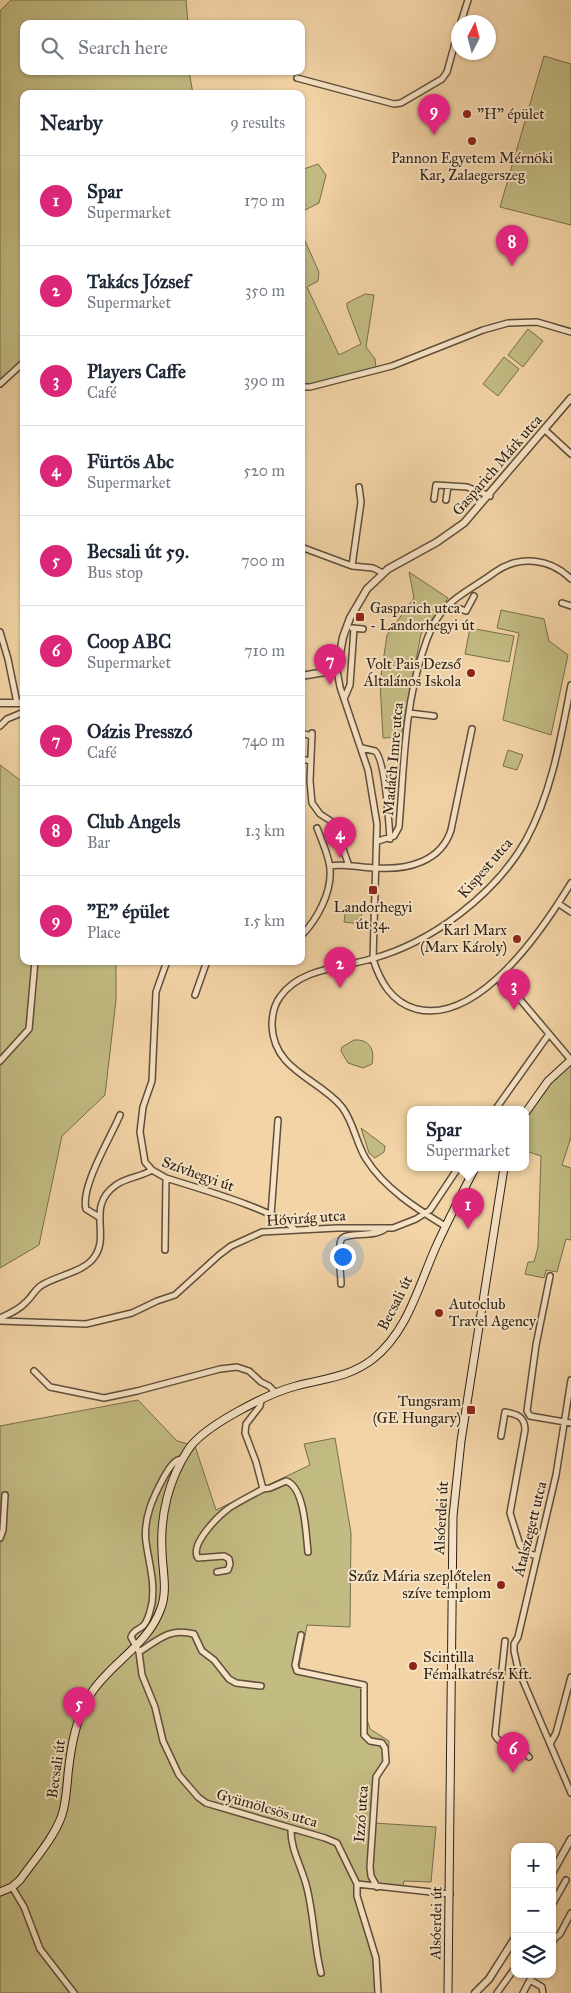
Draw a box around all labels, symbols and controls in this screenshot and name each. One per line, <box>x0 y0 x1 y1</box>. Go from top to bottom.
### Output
north arrow <box>451 15 496 60</box>
search box <box>20 20 305 75</box>
icon: search <box>38 34 66 62</box>
text: Search here <box>78 36 168 59</box>
pin: 9 <box>418 94 450 135</box>
place label: "H" épület <box>477 105 545 123</box>
marker: "H" épület <box>461 108 473 120</box>
text: Nearby <box>40 110 103 136</box>
text: 9 results <box>230 113 285 132</box>
marker: Pannon Egyetem Mérnöki Kar, Zalaegerszeg <box>466 135 478 147</box>
place label: Pannon Egyetem Mérnöki Kar, Zalaegerszeg <box>391 149 553 184</box>
text: Spar <box>87 180 123 203</box>
text: 1 <box>53 191 59 210</box>
text: 170 m <box>244 191 285 210</box>
text: Supermarket <box>87 203 171 222</box>
pin: 8 <box>496 225 528 266</box>
text: Takács József <box>87 270 190 293</box>
text: 2 <box>52 281 60 300</box>
text: 350 m <box>245 281 285 300</box>
text: Supermarket <box>87 293 171 312</box>
text: Players Caffe <box>87 360 186 383</box>
text: 3 <box>53 371 59 390</box>
text: 390 m <box>244 371 285 390</box>
text: Café <box>87 383 117 402</box>
street label: Gasparich Márk utca <box>448 410 546 519</box>
text: Fürtös Abc <box>87 450 174 473</box>
text: 4 <box>52 461 60 480</box>
text: 520 m <box>243 461 285 480</box>
text: Supermarket <box>87 473 171 492</box>
text: Becsali út 59. <box>87 540 189 563</box>
text: 5 <box>52 551 60 570</box>
text: 700 m <box>241 551 285 570</box>
text: Bus stop <box>87 563 143 582</box>
place label: Gasparich utca - Landorhegyi út <box>370 599 475 634</box>
marker: Gasparich utca - Landorhegyi út <box>354 611 366 623</box>
text: Coop ABC <box>87 630 171 653</box>
text: 6 <box>52 641 60 660</box>
text: 710 m <box>244 641 285 660</box>
pin: 7 <box>314 644 346 685</box>
text: Supermarket <box>87 653 171 672</box>
place label: Volt Pais Dezső Általános Iskola <box>363 655 462 690</box>
marker: Volt Pais Dezső Általános Iskola <box>465 667 477 679</box>
street label: Madách Imre utca <box>379 701 407 816</box>
text: Oázis Presszó <box>87 720 193 743</box>
text: 7 <box>52 731 60 750</box>
text: 740 m <box>242 731 285 750</box>
text: Café <box>87 743 117 762</box>
text: Club Angels <box>87 810 180 833</box>
pin: 4 <box>324 817 356 858</box>
text: 8 <box>52 821 60 840</box>
text: 1.3 km <box>245 821 285 840</box>
text: Bar <box>87 833 110 852</box>
street label: Kispest utca <box>454 834 516 902</box>
marker: Landorhegyi út 34. <box>367 884 379 896</box>
place label: Landorhegyi út 34. <box>334 898 412 933</box>
text: "E" épület <box>87 900 169 923</box>
text: 9 <box>52 911 60 930</box>
text: 1.5 km <box>244 911 285 930</box>
place label: Karl Marx (Marx Károly) <box>420 921 507 957</box>
text: Place <box>87 923 121 942</box>
marker: Karl Marx (Marx Károly) <box>511 933 523 945</box>
pin: 2 <box>324 947 356 988</box>
pin: 3 <box>498 969 530 1010</box>
popup <box>407 1106 529 1171</box>
text: Spar <box>426 1118 462 1141</box>
text: Supermarket <box>426 1141 510 1160</box>
street label: Szívhegyi út <box>159 1153 237 1196</box>
pin: 1 <box>452 1188 484 1229</box>
street label: Hóvirág utca <box>266 1206 347 1230</box>
your location <box>330 1244 356 1270</box>
street label: Becsali út <box>374 1272 417 1333</box>
place label: Autoclub Travel Agency <box>448 1295 537 1330</box>
marker: Autoclub Travel Agency <box>433 1307 445 1319</box>
place label: Tungsram (GE Hungary) <box>373 1392 461 1428</box>
marker: Tungsram (GE Hungary) <box>465 1404 477 1416</box>
street label: Átalszegett utca <box>508 1479 551 1579</box>
street label: Alsóerdei út <box>430 1480 452 1556</box>
place label: Szűz Mária szeplőtelen szíve templom <box>349 1567 491 1602</box>
marker: Szűz Mária szeplőtelen szíve templom <box>495 1579 507 1591</box>
place label: Scintilla Fémalkatrész Kft. <box>423 1648 532 1683</box>
marker: Scintilla Fémalkatrész Kft. <box>407 1660 419 1672</box>
pin: 5 <box>63 1687 95 1728</box>
pin: 6 <box>497 1732 529 1773</box>
street label: Becsali út <box>43 1738 69 1799</box>
street label: Izzó utca <box>350 1784 372 1843</box>
street label: Gyümölcsös utca <box>214 1785 320 1831</box>
map controls <box>511 1843 556 1978</box>
button: + <box>511 1843 556 1888</box>
street label: Alsóerdei út <box>426 1885 446 1961</box>
button: − <box>511 1888 556 1933</box>
button: layers <box>511 1933 556 1978</box>

